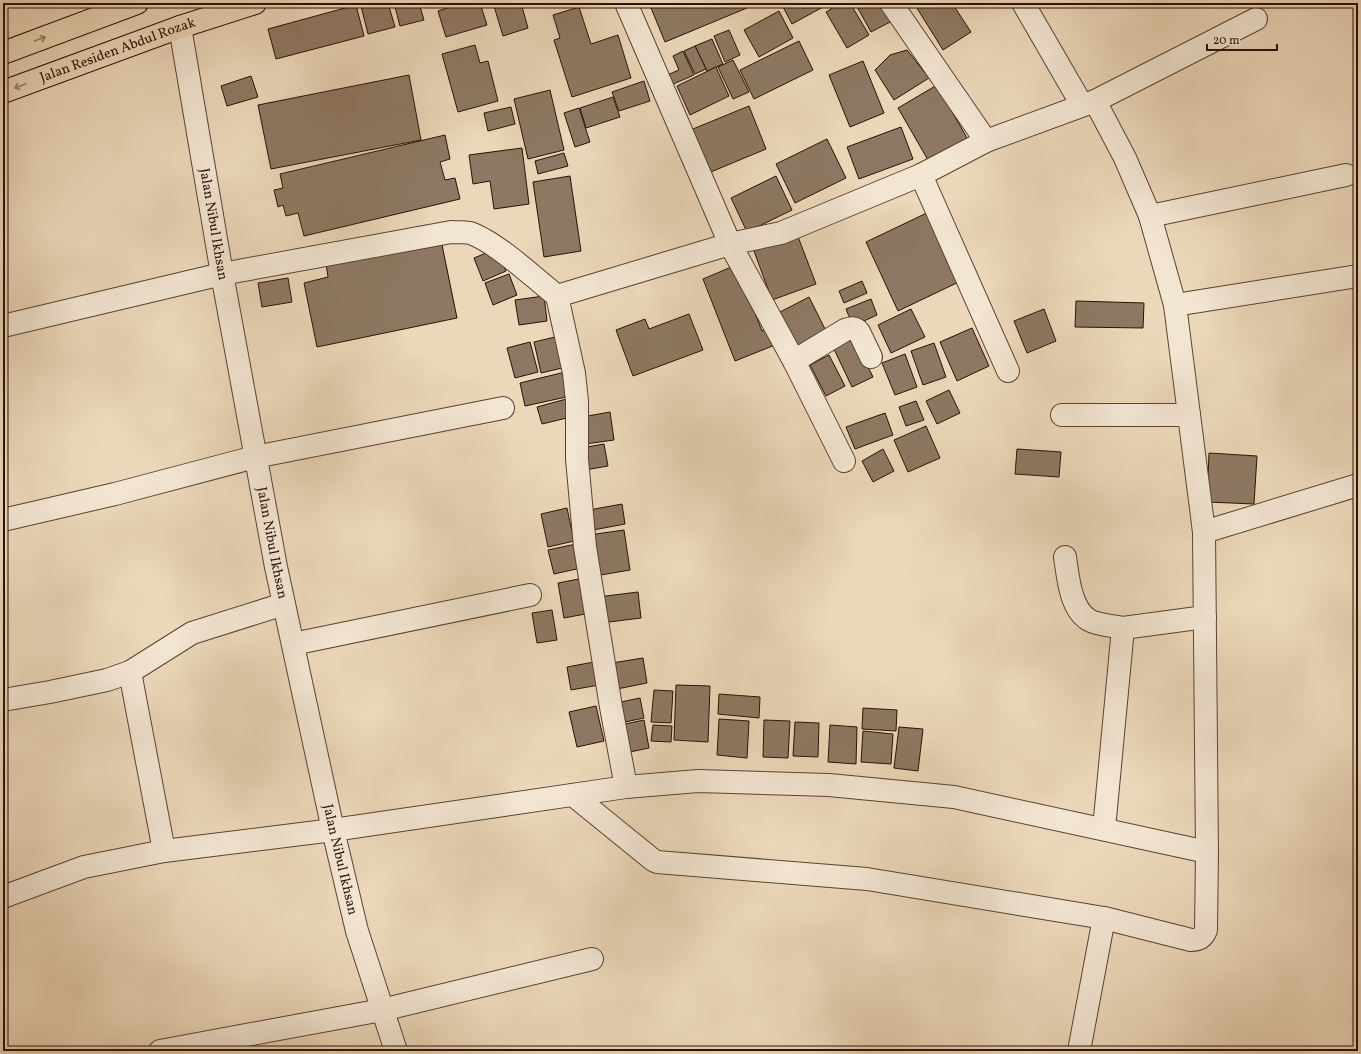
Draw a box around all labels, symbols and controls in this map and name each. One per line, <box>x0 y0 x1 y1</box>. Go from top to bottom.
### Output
street label: Jalan Residen Abdul Rozak <box>37 13 198 87</box>
scale bar <box>1207 26 1277 52</box>
text: 20 m <box>1213 33 1240 49</box>
one-way arrow <box>33 35 45 43</box>
one-way arrow <box>15 82 27 90</box>
street label: Jalan Nibul Ikhsan <box>195 167 232 282</box>
street label: Jalan Nibul Ikhsan <box>252 485 292 601</box>
street label: Jalan Nibul Ikhsan <box>318 802 362 917</box>

